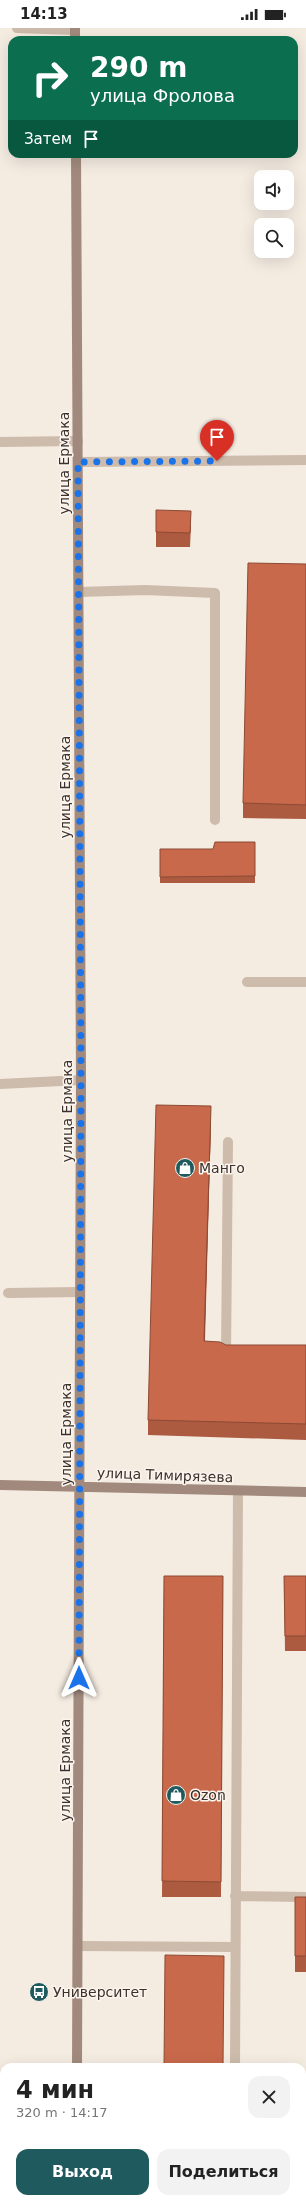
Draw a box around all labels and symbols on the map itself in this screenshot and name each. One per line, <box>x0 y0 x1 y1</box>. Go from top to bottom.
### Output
street label: улица Ермака <box>56 412 72 514</box>
pin <box>200 420 234 461</box>
street label: улица Ермака <box>57 736 73 838</box>
street label: улица Ермака <box>59 1060 75 1162</box>
shop icon: Манго <box>174 1157 196 1179</box>
place label: Манго <box>199 1160 245 1176</box>
street label: улица Ермака <box>58 1383 74 1485</box>
street label: улица Тимирязева <box>97 1465 233 1485</box>
position arrow <box>58 1657 100 1699</box>
street label: улица Ермака <box>57 1719 73 1821</box>
shop icon: Ozon <box>165 1784 187 1806</box>
place label: Ozon <box>190 1787 226 1803</box>
bus stop icon: Университет <box>28 1981 50 2003</box>
place label: Университет <box>53 1984 147 2000</box>

